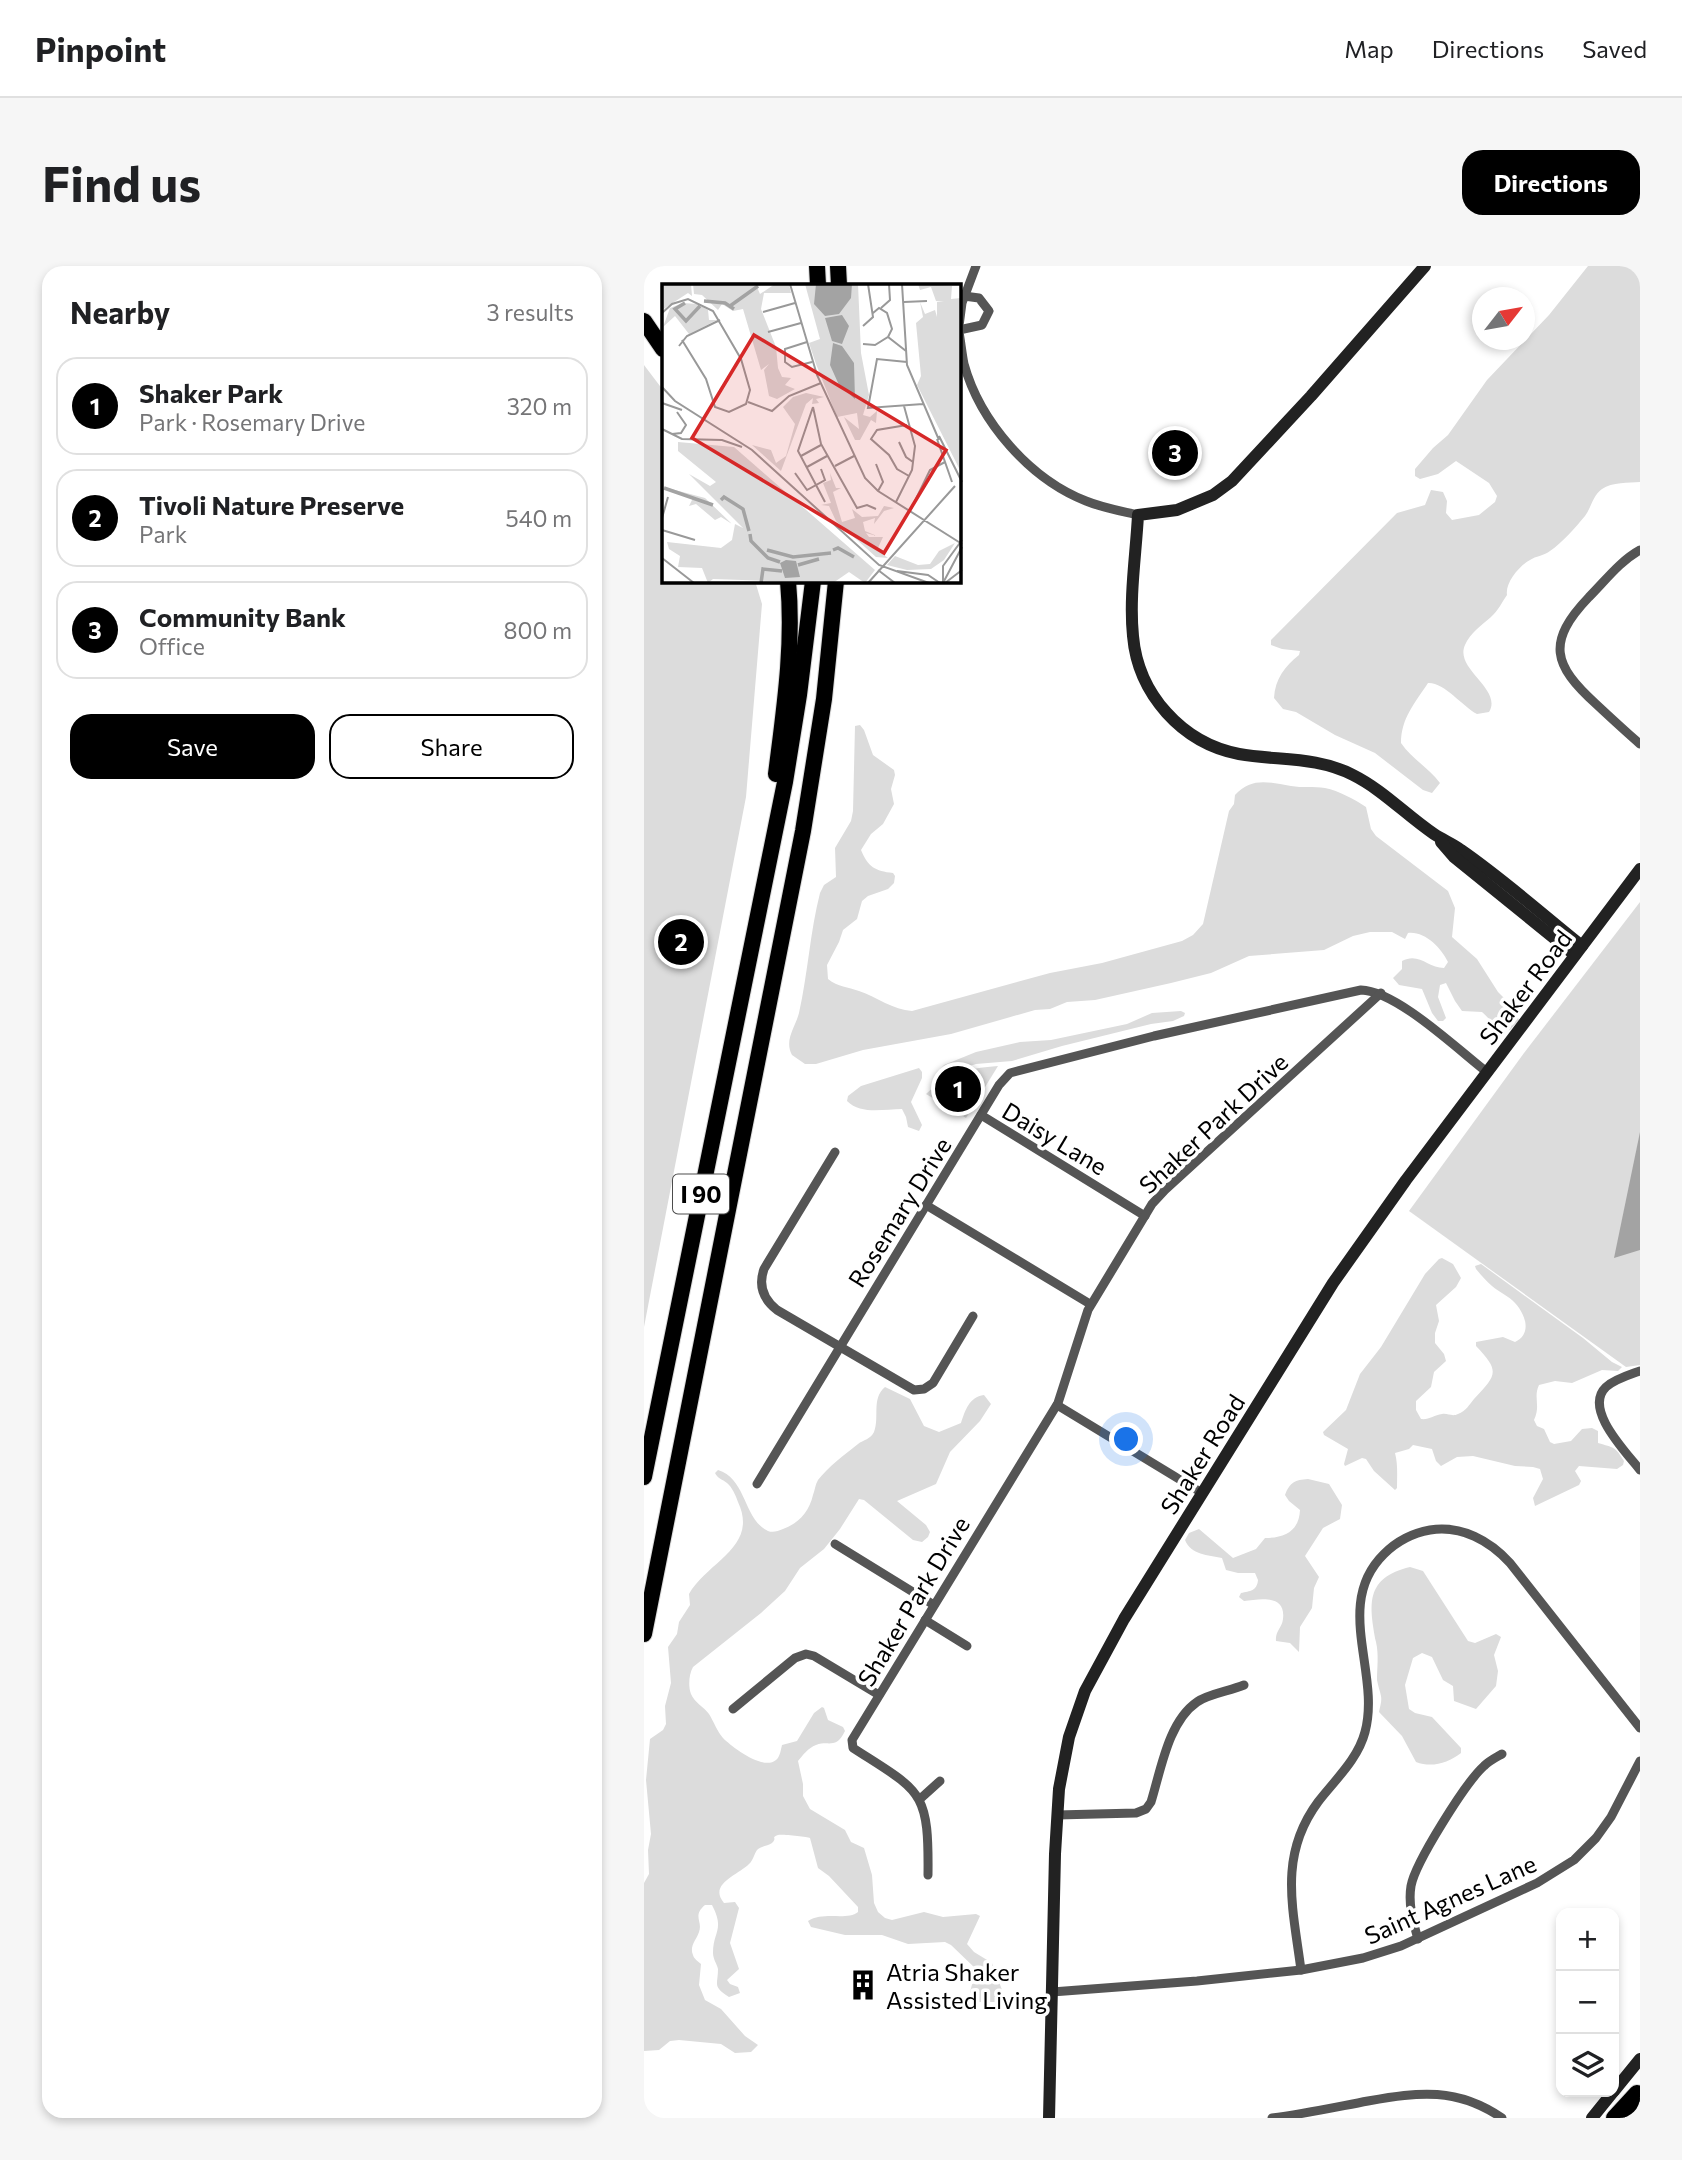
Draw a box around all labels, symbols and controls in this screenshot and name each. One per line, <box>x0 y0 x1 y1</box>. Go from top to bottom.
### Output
text: Pinpoint <box>35 28 166 69</box>
text: Map <box>1344 34 1394 63</box>
text: Directions <box>1432 34 1544 63</box>
text: Saved <box>1582 34 1647 63</box>
button: Directions <box>1462 150 1640 215</box>
text: Find us <box>42 152 201 212</box>
inset map <box>662 284 961 583</box>
north arrow <box>1472 287 1535 350</box>
text: Nearby <box>70 293 170 330</box>
text: 3 results <box>487 298 574 326</box>
text: Shaker Park <box>139 377 283 408</box>
text: 1 <box>90 392 100 420</box>
text: 320 m <box>507 392 572 420</box>
text: Park · Rosemary Drive <box>139 408 365 436</box>
pin: 3 <box>1152 427 1198 479</box>
text: Tivoli Nature Preserve <box>139 489 404 520</box>
text: 2 <box>88 504 102 532</box>
text: 540 m <box>506 504 572 532</box>
text: Park <box>139 520 187 548</box>
text: Community Bank <box>139 601 346 632</box>
text: 3 <box>88 616 102 644</box>
text: 800 m <box>504 616 572 644</box>
text: Office <box>139 632 205 660</box>
button: Save <box>70 714 315 779</box>
button: Share <box>329 714 574 779</box>
pin: 2 <box>658 916 704 968</box>
street label: Shaker Road <box>1473 924 1577 1050</box>
street label: Shaker Park Drive <box>1133 1047 1293 1199</box>
pin: 1 <box>935 1063 981 1115</box>
street label: Daisy Lane <box>997 1095 1113 1181</box>
street label: Rosemary Drive <box>841 1132 957 1292</box>
road number: I 90 <box>673 1175 729 1214</box>
street label: Shaker Road <box>1154 1389 1250 1519</box>
your location <box>1109 1422 1143 1456</box>
street label: Shaker Park Drive <box>851 1511 975 1691</box>
street label: Saint Agnes Lane <box>1360 1848 1540 1950</box>
map controls <box>1556 1908 1619 2097</box>
button: + <box>1556 1908 1619 1971</box>
place label: Atria Shaker Assisted Living <box>886 1957 1047 2014</box>
building icon: Atria Shaker Assisted Living <box>846 1968 880 2002</box>
button: − <box>1556 1971 1619 2034</box>
button: layers <box>1556 2034 1619 2097</box>

